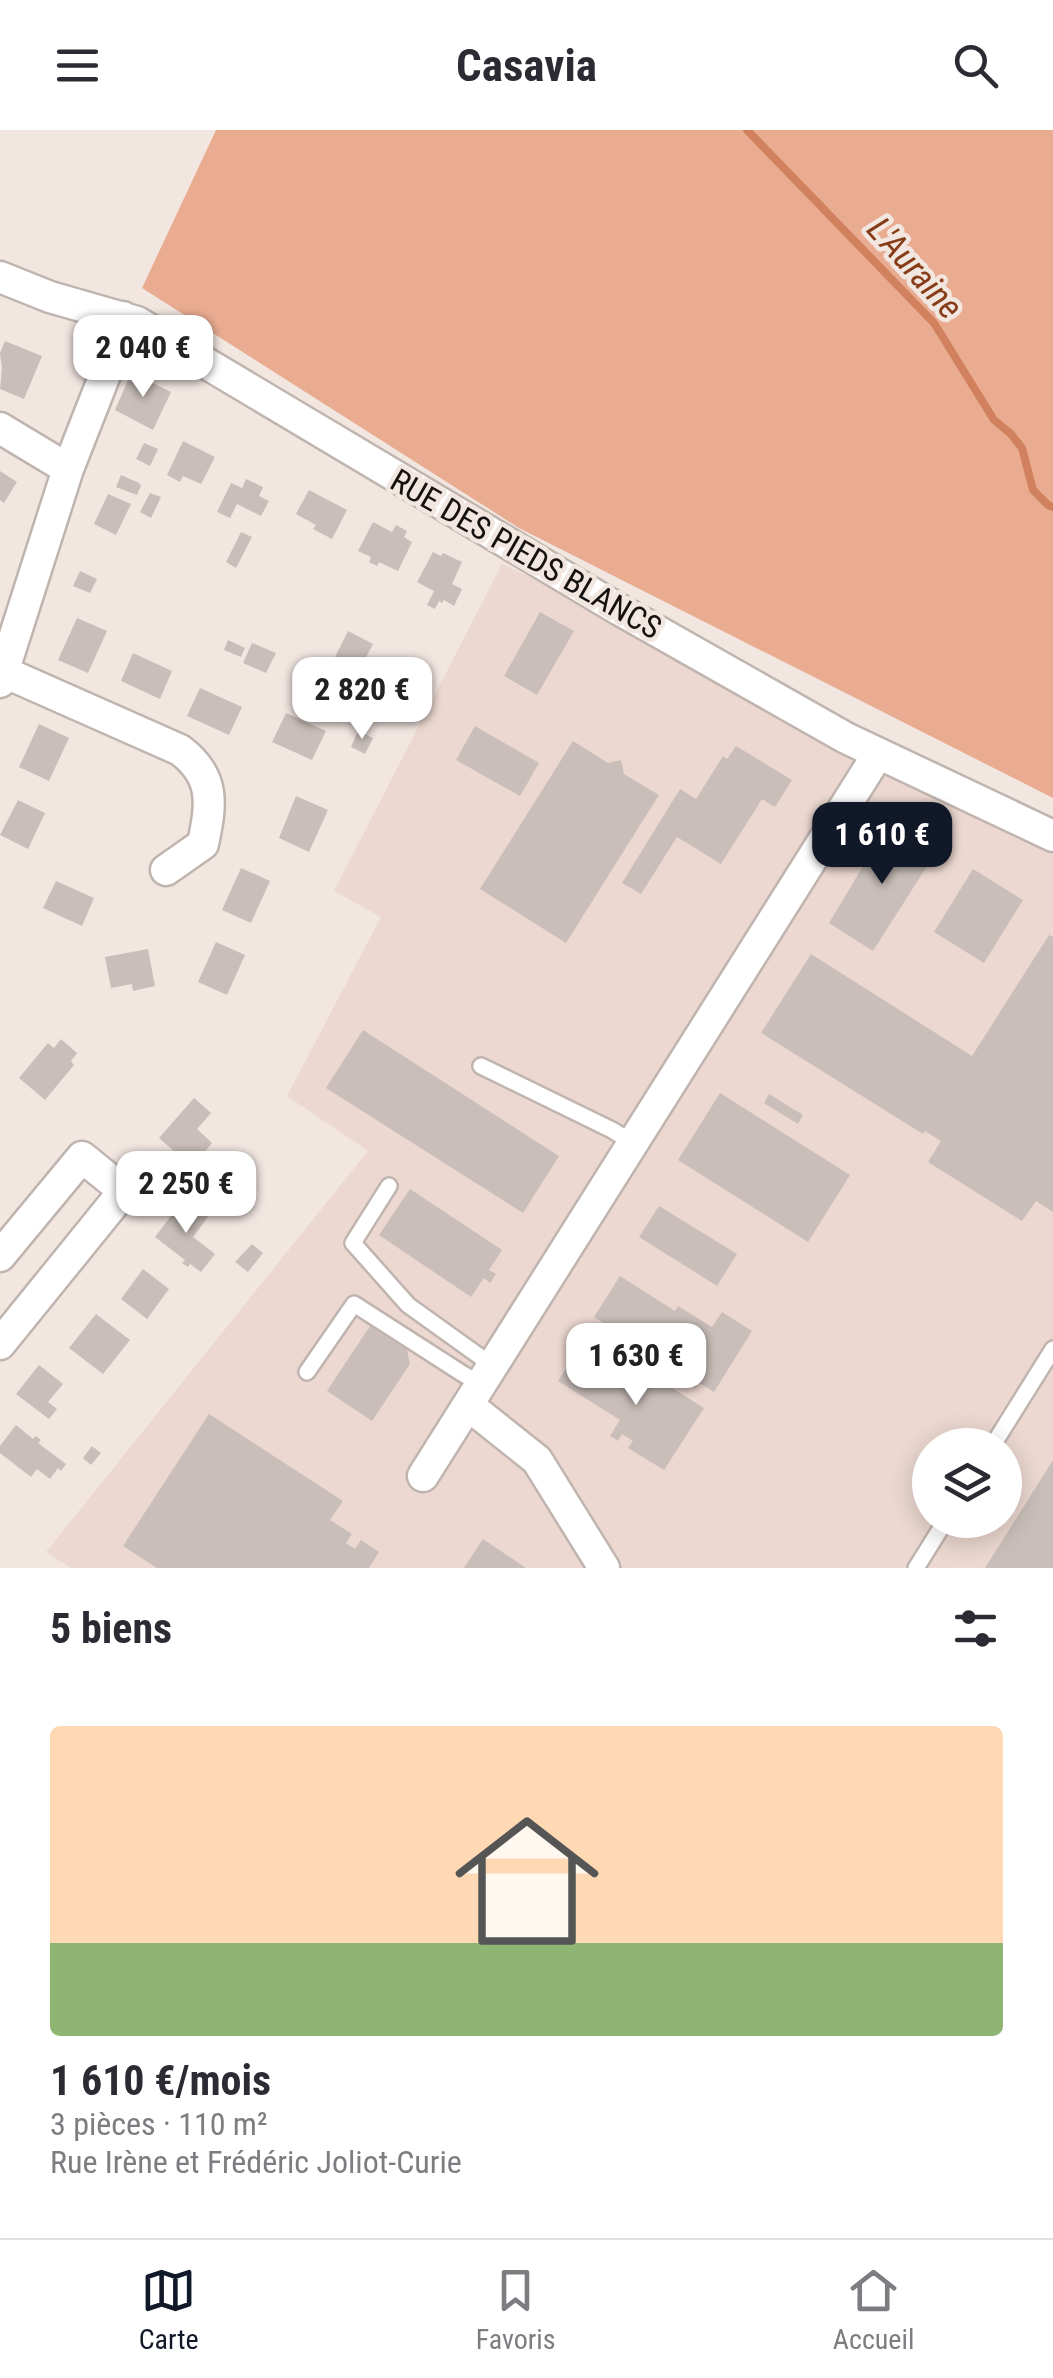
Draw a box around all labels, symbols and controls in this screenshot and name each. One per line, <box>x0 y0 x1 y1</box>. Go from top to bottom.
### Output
icon: menu <box>50 38 105 93</box>
icon: search <box>948 38 1003 93</box>
text: Casavia <box>456 39 597 92</box>
water label: L'Auraine <box>859 209 971 327</box>
pin: 2 040 € <box>51 315 235 400</box>
text: 2 040 € <box>95 328 191 366</box>
street label: RUE DES PIEDS BLANCS <box>384 461 668 647</box>
pin: 2 820 € <box>270 657 454 742</box>
text: 2 820 € <box>314 670 410 708</box>
pin: 1 610 € <box>790 802 974 887</box>
text: 1 610 € <box>834 815 930 853</box>
pin: 2 250 € <box>94 1151 278 1236</box>
text: 2 250 € <box>138 1164 234 1202</box>
pin: 1 630 € <box>544 1323 728 1408</box>
text: 1 630 € <box>588 1336 684 1374</box>
map controls <box>912 1428 1022 1538</box>
button: layers <box>912 1428 1022 1538</box>
icon: filters <box>948 1601 1003 1656</box>
text: 5 biens <box>50 1604 172 1653</box>
icon: home <box>437 1791 617 1971</box>
text: 1 610 €/mois <box>50 2056 271 2105</box>
text: 3 pièces · 110 m² <box>50 2105 268 2143</box>
text: Rue Irène et Frédéric Joliot-Curie <box>50 2143 462 2181</box>
tab: Carte <box>139 2263 199 2356</box>
tab: Favoris <box>476 2263 556 2356</box>
tab: Accueil <box>833 2263 914 2356</box>

